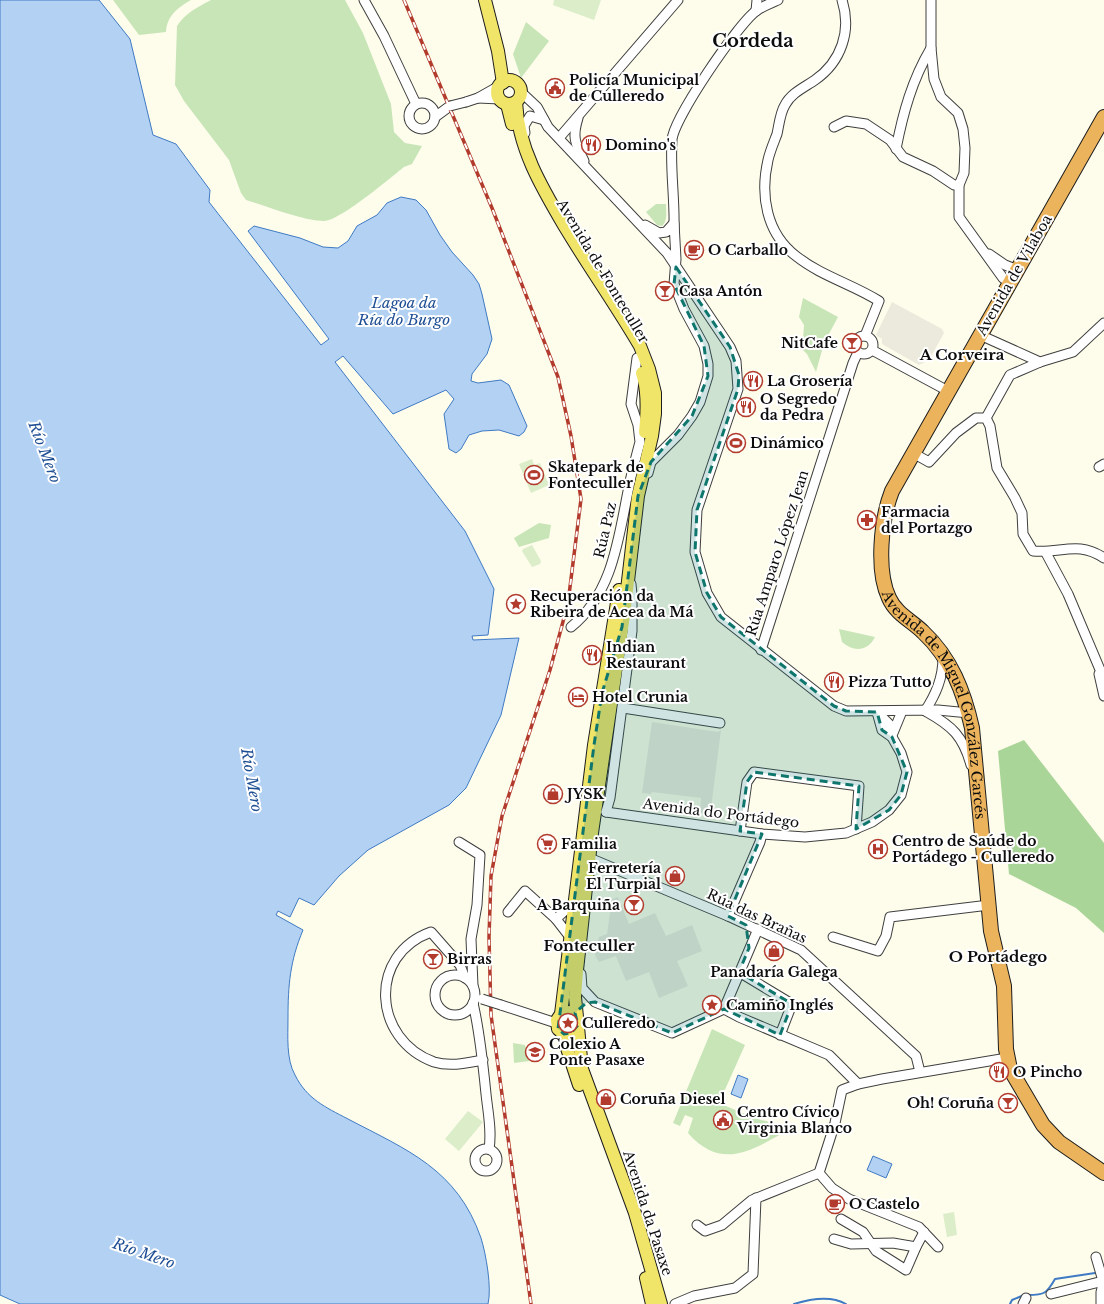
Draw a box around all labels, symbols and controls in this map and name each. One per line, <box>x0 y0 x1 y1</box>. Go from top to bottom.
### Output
district label: Cordeda <box>712 30 794 52</box>
place label: Policía Municipal de Culleredo <box>569 71 699 105</box>
public building icon: Policía Municipal de Culleredo <box>544 77 566 99</box>
restaurant icon: Domino's <box>580 134 602 156</box>
place label: Domino's <box>605 136 677 154</box>
street label: Avenida de Fonteculler <box>552 195 653 347</box>
street label: Avenida de Vilaboa <box>972 211 1056 340</box>
cafe icon: O Carballo <box>683 239 705 261</box>
place label: O Carballo <box>708 241 788 259</box>
bar icon: Casa Antón <box>654 280 676 302</box>
place label: Casa Antón <box>679 282 763 300</box>
water label: Lagoa da Ría do Burgo <box>357 293 450 329</box>
bar icon: NitCafe <box>841 332 863 354</box>
place label: NitCafe <box>781 334 838 352</box>
district label: A Corveira <box>919 345 1005 364</box>
restaurant icon: La Grosería <box>742 370 764 392</box>
place label: La Grosería <box>767 372 853 390</box>
place label: O Segredo da Pedra <box>760 390 837 424</box>
restaurant icon: O Segredo da Pedra <box>735 396 757 418</box>
water label: Río Mero <box>24 418 66 486</box>
sports icon: Dinámico <box>725 432 747 454</box>
place label: Dinámico <box>750 434 824 452</box>
place label: Skatepark de Fonteculler <box>548 458 644 492</box>
sports icon: Skatepark de Fonteculler <box>523 464 545 486</box>
street label: Rúa Amparo López Jean <box>742 467 812 638</box>
street label: Rúa Paz <box>590 500 620 560</box>
place label: Farmacia del Portazgo <box>881 503 973 537</box>
pharmacy icon: Farmacia del Portazgo <box>856 509 878 531</box>
place label: Recuperación da Ribeira de Acea da Má <box>530 587 693 621</box>
street label: Avenida de Miguel González Garcés <box>877 587 989 820</box>
place icon: Recuperación da Ribeira de Acea da Má <box>505 593 527 615</box>
place label: Indian Restaurant <box>606 638 687 672</box>
restaurant icon: Indian Restaurant <box>581 644 603 666</box>
restaurant icon: Pizza Tutto <box>823 671 845 693</box>
place label: Pizza Tutto <box>848 673 931 691</box>
hotel icon: Hotel Crunia <box>567 686 589 708</box>
place label: Hotel Crunia <box>592 688 688 706</box>
water label: Río Mero <box>237 746 267 814</box>
shop icon: JYSK <box>542 783 564 805</box>
place label: JYSK <box>564 785 604 803</box>
street label: Avenida do Portádego <box>641 794 800 832</box>
place label: Centro de Saúde do Portádego - Culleredo <box>892 832 1054 866</box>
supermarket icon: Familia <box>536 833 558 855</box>
place label: Familia <box>561 835 617 853</box>
hospital icon: Centro de Saúde do Portádego - Culleredo <box>867 838 889 860</box>
place label: Ferretería El Turpial <box>586 859 661 893</box>
shop icon: Ferretería El Turpial <box>664 865 686 887</box>
street label: Rúa das Brañas <box>704 885 810 947</box>
bar icon: A Barquiña <box>623 894 645 916</box>
place label: A Barquiña <box>536 896 620 914</box>
district label: Fonteculler <box>543 936 635 955</box>
shop icon: Panadaría Galega <box>763 940 785 962</box>
district label: O Portádego <box>949 947 1047 966</box>
bar icon: Birras <box>422 948 444 970</box>
place label: Birras <box>447 950 492 968</box>
place label: Panadaría Galega <box>710 963 838 981</box>
place icon: Camiño Inglés <box>701 994 723 1016</box>
place label: Camiño Inglés <box>726 996 834 1014</box>
place icon: Culleredo <box>557 1012 579 1034</box>
place label: Culleredo <box>582 1014 656 1032</box>
place label: Colexio A Ponte Pasaxe <box>549 1035 645 1069</box>
school or university icon: Colexio A Ponte Pasaxe <box>524 1041 546 1063</box>
restaurant icon: O Pincho <box>988 1061 1010 1083</box>
place label: O Pincho <box>1013 1063 1082 1081</box>
shop icon: Coruña Diesel <box>595 1088 617 1110</box>
place label: Coruña Diesel <box>620 1090 725 1108</box>
bar icon: Oh! Coruña <box>997 1092 1019 1114</box>
place label: Oh! Coruña <box>907 1094 994 1112</box>
place label: Centro Cívico Virginia Blanco <box>736 1103 852 1137</box>
public building icon: Centro Cívico Virginia Blanco <box>712 1109 734 1131</box>
street label: Avenida da Pasaxe <box>619 1147 677 1278</box>
cafe icon: O Castelo <box>824 1193 846 1215</box>
place label: O Castelo <box>849 1195 920 1213</box>
water label: Río Mero <box>109 1233 178 1273</box>

